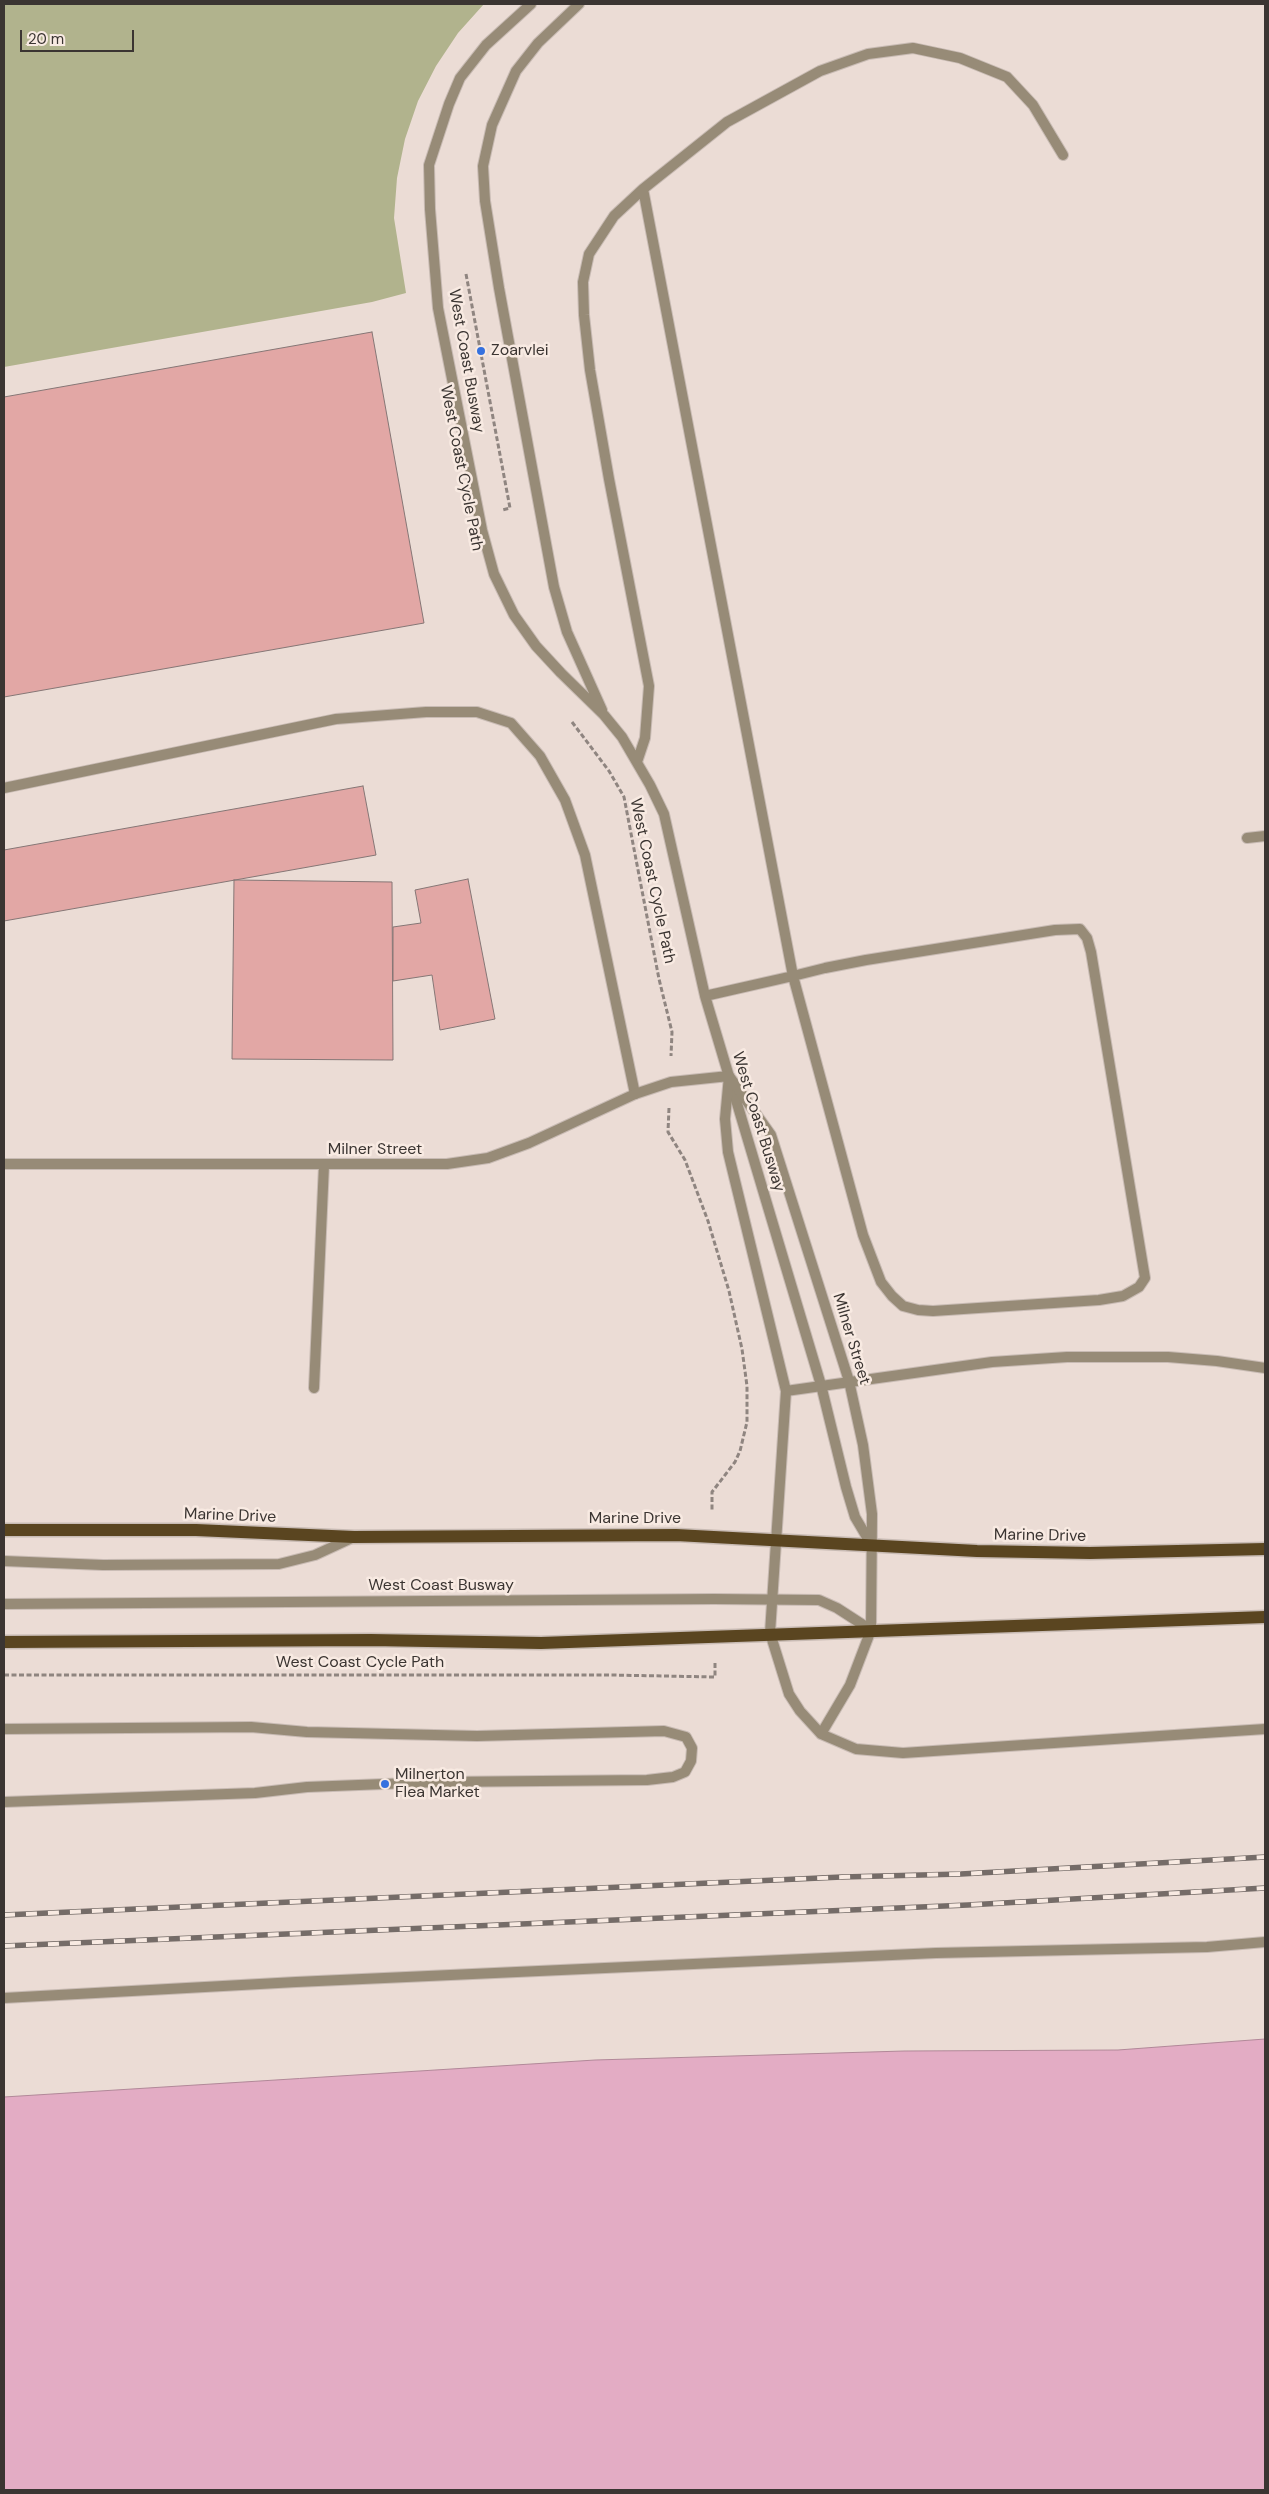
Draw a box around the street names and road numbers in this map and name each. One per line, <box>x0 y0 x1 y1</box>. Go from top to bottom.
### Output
street label: West Coast Busway <box>444 288 488 434</box>
street label: West Coast Cycle Path <box>436 384 486 552</box>
street label: West Coast Cycle Path <box>625 797 679 965</box>
street label: West Coast Busway <box>728 1050 788 1194</box>
street label: Milner Street <box>328 1140 422 1160</box>
street label: Milner Street <box>828 1291 874 1387</box>
street label: Marine Drive <box>184 1505 276 1527</box>
street label: Marine Drive <box>589 1509 681 1529</box>
street label: Marine Drive <box>994 1526 1086 1546</box>
street label: West Coast Busway <box>368 1576 514 1596</box>
street label: West Coast Cycle Path <box>276 1653 444 1673</box>

